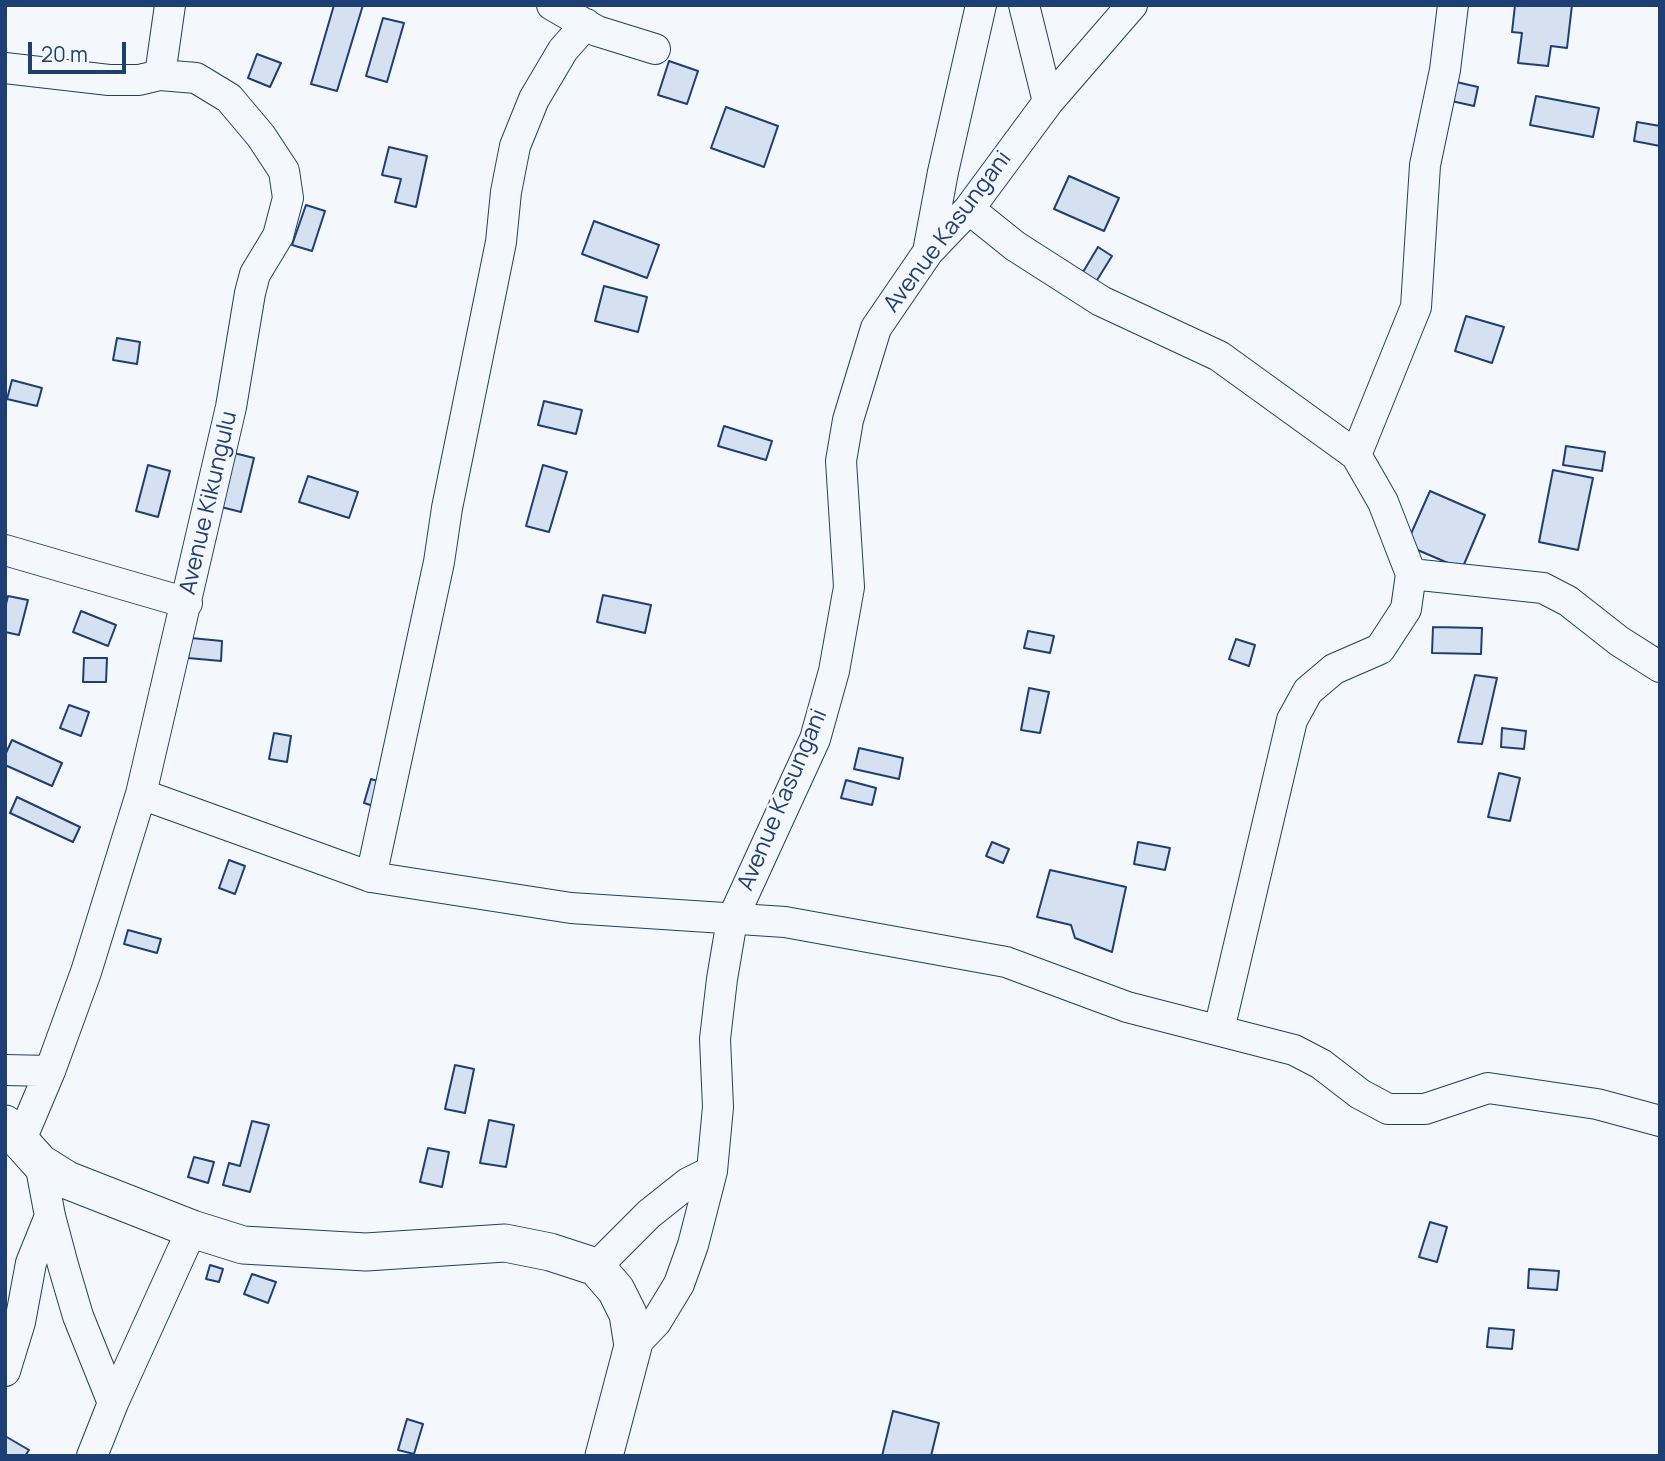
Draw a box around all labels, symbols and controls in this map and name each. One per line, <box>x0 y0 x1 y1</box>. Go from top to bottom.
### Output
scale bar <box>32 28 130 72</box>
text: 20 m <box>41 40 88 68</box>
street label: Avenue Kasungani <box>878 146 1018 318</box>
street label: Avenue Kikungulu <box>174 409 244 597</box>
street label: Avenue Kasungani <box>732 705 834 895</box>

